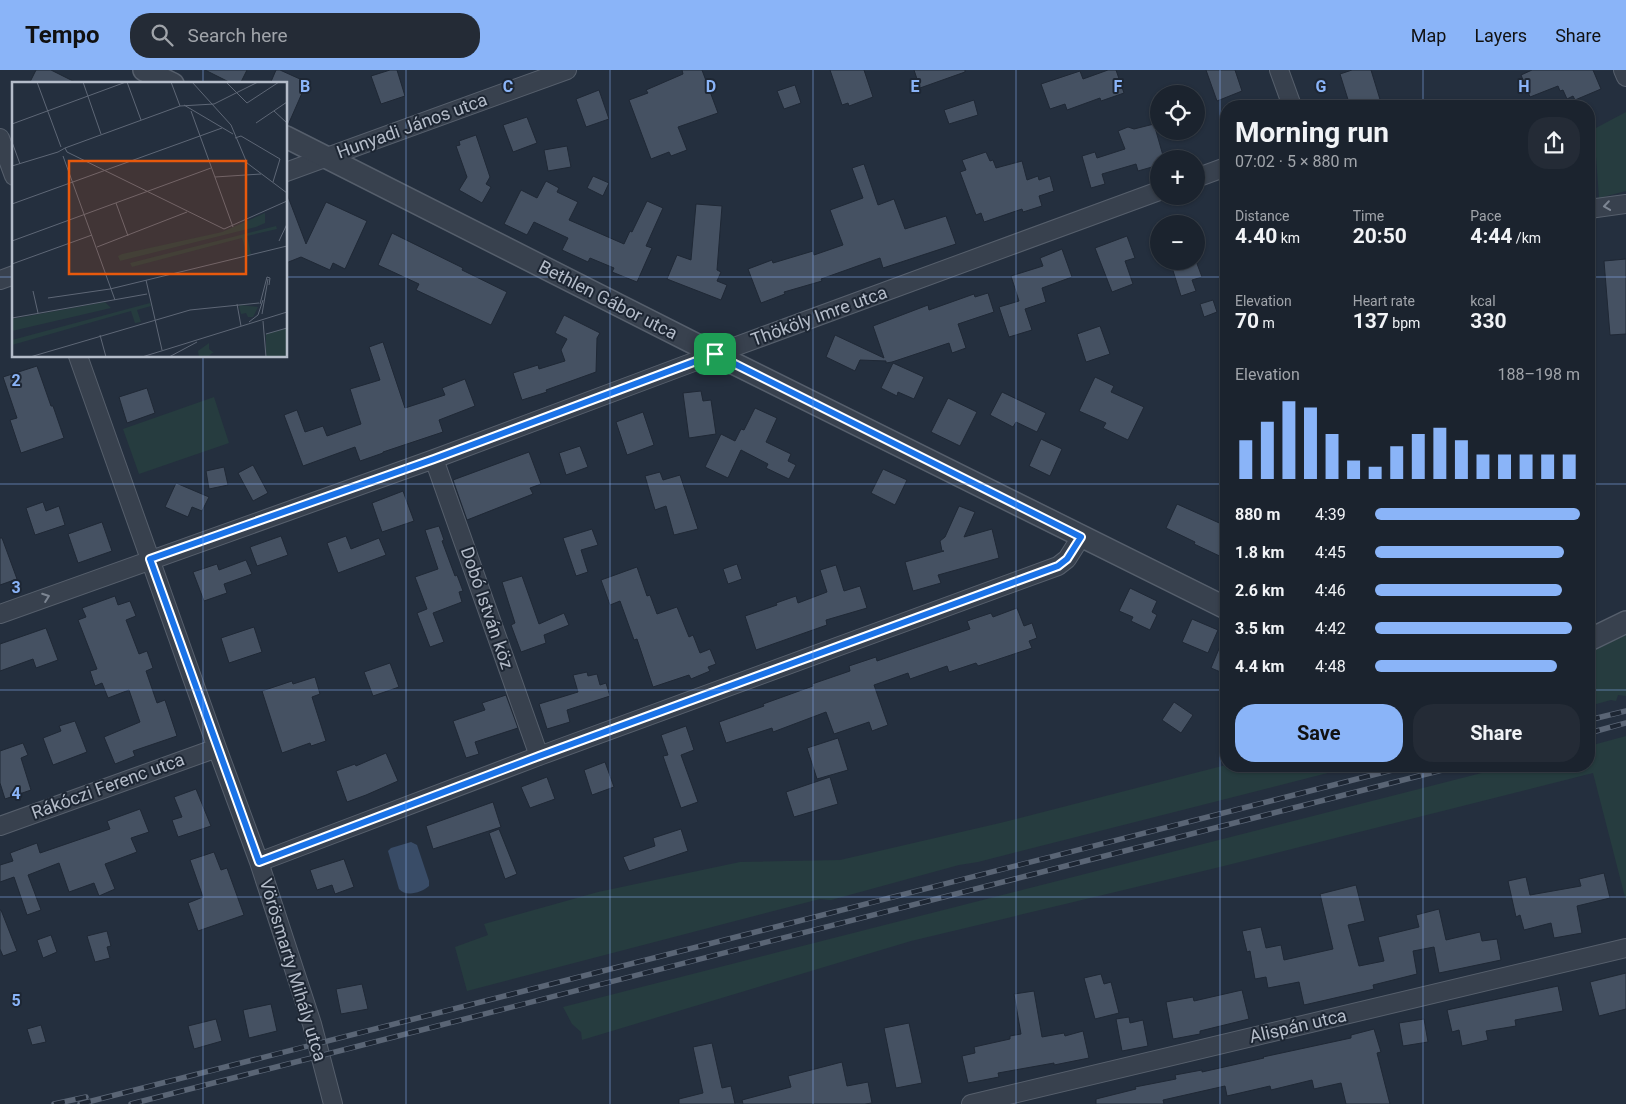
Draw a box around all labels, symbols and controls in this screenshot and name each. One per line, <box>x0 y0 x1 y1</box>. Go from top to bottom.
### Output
search box <box>130 13 480 58</box>
text: Tempo <box>25 21 100 49</box>
icon: search <box>148 21 176 49</box>
text: Search here <box>188 24 288 47</box>
text: Map <box>1411 25 1446 46</box>
text: Layers <box>1474 25 1527 46</box>
text: Share <box>1555 25 1601 46</box>
text: B <box>300 77 310 96</box>
text: C <box>503 77 513 96</box>
text: D <box>706 77 716 96</box>
text: E <box>911 77 920 96</box>
text: F <box>1114 77 1123 96</box>
text: G <box>1316 77 1327 96</box>
text: H <box>1518 77 1530 96</box>
inset map <box>12 82 288 358</box>
map controls <box>1150 85 1205 270</box>
button: locate <box>1150 85 1205 140</box>
street label: Hunyadi János utca <box>334 89 490 163</box>
text: Morning run <box>1235 116 1389 149</box>
button: share <box>1528 117 1580 169</box>
button: + <box>1150 150 1205 205</box>
text: 07:02 · 5 × 880 m <box>1235 152 1357 171</box>
one-way arrow <box>1603 200 1611 211</box>
text: Distance <box>1235 208 1290 224</box>
text: Time <box>1353 208 1384 224</box>
text: Pace <box>1470 208 1501 224</box>
button: − <box>1150 215 1205 270</box>
text: 4.40 <box>1235 224 1277 248</box>
text: 20:50 <box>1353 224 1407 248</box>
text: 4:44 <box>1470 224 1512 248</box>
text: km <box>1277 230 1300 246</box>
text: /km <box>1512 230 1541 246</box>
street label: Bethlen Gábor utca <box>535 255 681 344</box>
street label: Thököly Imre utca <box>748 281 890 350</box>
text: Elevation <box>1235 293 1292 309</box>
text: Heart rate <box>1353 293 1415 309</box>
text: kcal <box>1470 293 1496 309</box>
text: 70 <box>1235 309 1259 333</box>
text: 137 <box>1353 309 1389 333</box>
text: 330 <box>1470 309 1506 333</box>
text: m <box>1259 315 1275 331</box>
text: bpm <box>1389 315 1420 331</box>
pin <box>694 333 736 375</box>
icon: arrive <box>701 340 729 368</box>
text: Elevation <box>1235 365 1300 384</box>
text: 188–198 m <box>1498 365 1580 384</box>
text: 2 <box>11 371 21 390</box>
text: 880 m <box>1235 505 1280 524</box>
text: 4:39 <box>1315 505 1346 524</box>
text: 1.8 km <box>1235 543 1284 562</box>
text: 4:45 <box>1315 543 1346 562</box>
street label: Dobó István köz <box>457 544 518 672</box>
text: 3 <box>11 578 21 597</box>
text: 2.6 km <box>1235 581 1284 600</box>
text: 4:46 <box>1315 581 1346 600</box>
one-way arrow <box>41 593 50 603</box>
text: 3.5 km <box>1235 619 1284 638</box>
text: 4:42 <box>1315 619 1346 638</box>
text: 4.4 km <box>1235 657 1284 676</box>
text: 4:48 <box>1315 657 1346 676</box>
button: Save <box>1235 704 1403 762</box>
button: Share <box>1413 704 1580 762</box>
street label: Rákóczi Ferenc utca <box>29 748 187 823</box>
text: 4 <box>11 784 21 803</box>
street label: Vörösmarty Mihály utca <box>256 876 331 1064</box>
text: 5 <box>11 991 21 1010</box>
street label: Alispán utca <box>1247 1004 1349 1047</box>

